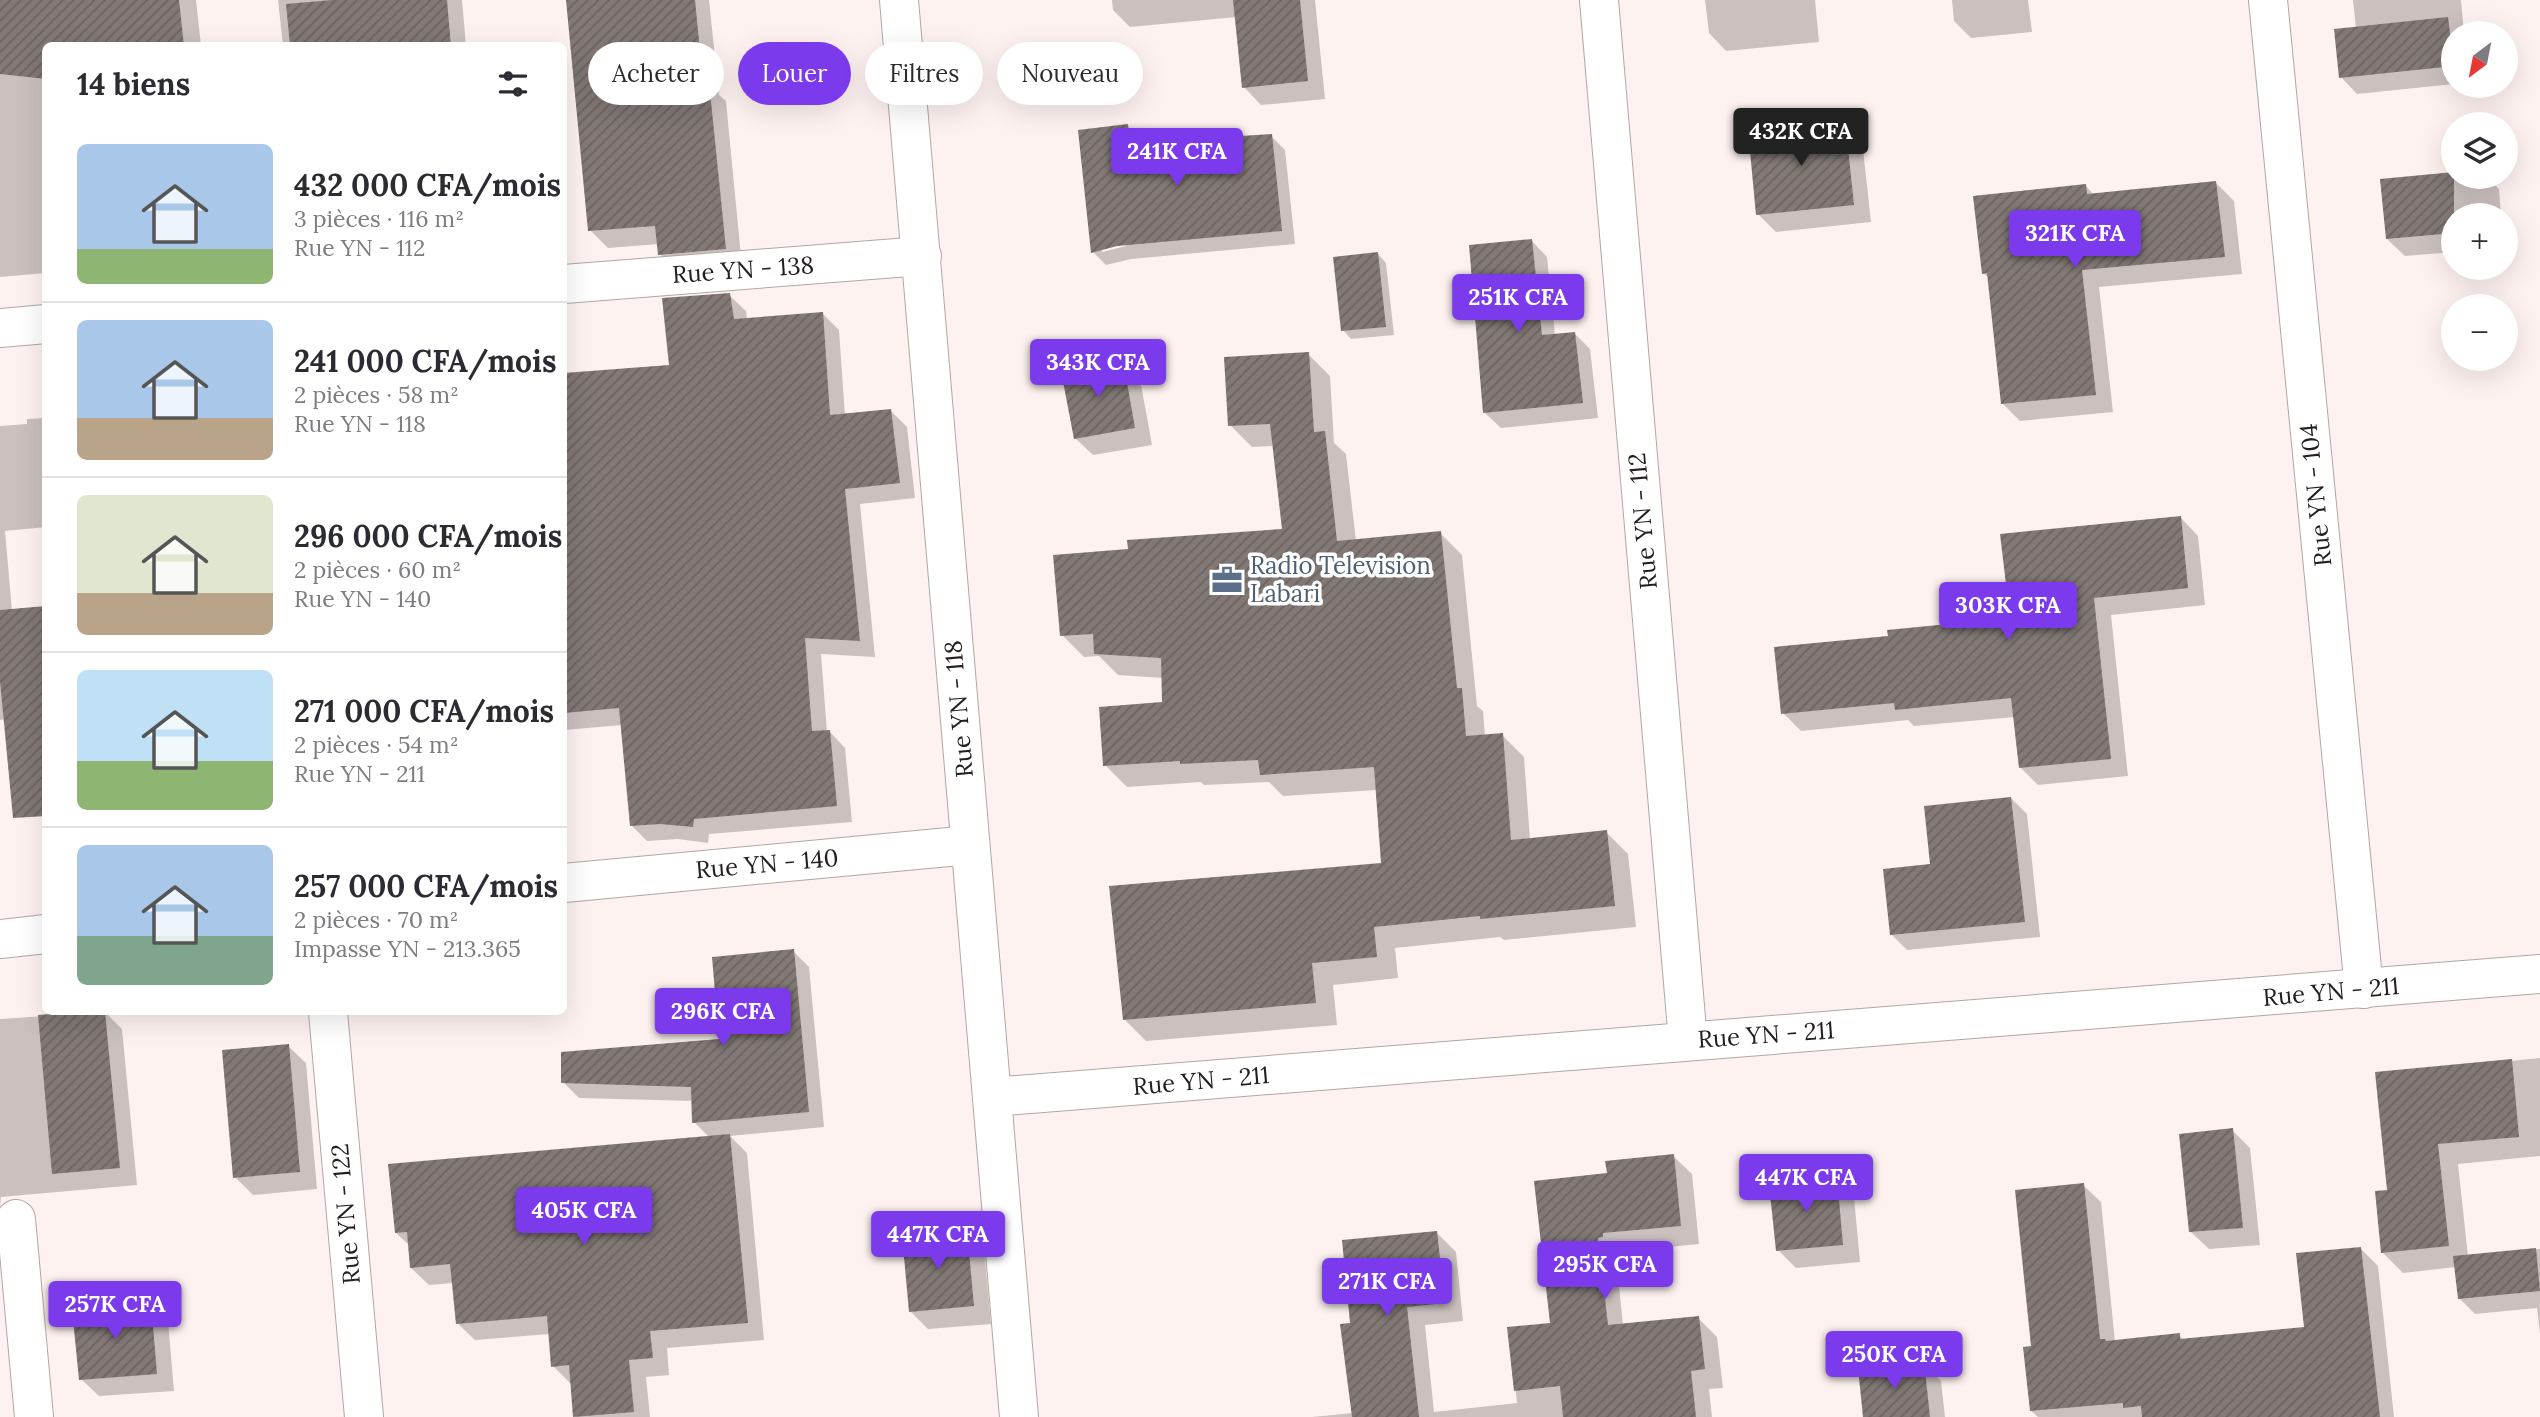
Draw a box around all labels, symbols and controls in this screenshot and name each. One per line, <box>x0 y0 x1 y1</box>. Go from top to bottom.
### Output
north arrow <box>2441 21 2518 98</box>
map controls <box>2441 21 2518 371</box>
chip: Acheter <box>588 42 724 105</box>
chip: Louer <box>738 42 851 105</box>
chip: Filtres <box>865 42 983 105</box>
chip: Nouveau <box>997 42 1143 105</box>
text: 14 biens <box>77 65 190 103</box>
icon: filters <box>494 65 532 103</box>
pin: 432K CFA <box>1729 108 1873 168</box>
button: layers <box>2441 112 2518 189</box>
text: 432K CFA <box>1749 116 1853 145</box>
pin: 241K CFA <box>1105 128 1249 188</box>
text: 241K CFA <box>1127 136 1227 165</box>
text: 432 000 CFA/mois <box>294 166 561 204</box>
icon: home <box>133 172 217 256</box>
button: + <box>2441 203 2518 280</box>
text: 3 pièces · 116 m² <box>294 204 464 233</box>
pin: 321K CFA <box>2003 210 2147 270</box>
text: 321K CFA <box>2025 218 2125 247</box>
text: Rue YN - 112 <box>294 233 425 262</box>
street label: Rue YN - 138 <box>671 249 815 290</box>
pin: 251K CFA <box>1446 274 1590 334</box>
text: 251K CFA <box>1468 282 1568 311</box>
button: − <box>2441 294 2518 371</box>
pin: 343K CFA <box>1026 340 1170 399</box>
text: 241 000 CFA/mois <box>294 342 556 380</box>
text: 343K CFA <box>1046 347 1150 376</box>
icon: home <box>133 348 217 432</box>
text: 2 pièces · 58 m² <box>294 380 459 409</box>
text: Rue YN - 118 <box>294 409 426 438</box>
street label: Rue YN - 104 <box>2293 422 2338 568</box>
street label: Rue YN - 112 <box>1621 451 1664 591</box>
text: 296 000 CFA/mois <box>294 517 562 555</box>
icon: home <box>133 523 217 607</box>
place label: Radio Television Labari <box>1250 550 1431 609</box>
text: 2 pièces · 60 m² <box>294 555 461 584</box>
office icon: Radio Television Labari <box>1210 563 1244 597</box>
pin: 303K CFA <box>1936 582 2080 642</box>
text: Rue YN - 140 <box>294 584 431 613</box>
text: 303K CFA <box>1955 590 2061 619</box>
street label: Rue YN - 118 <box>937 639 980 779</box>
text: 271 000 CFA/mois <box>294 692 554 730</box>
icon: home <box>133 698 217 782</box>
text: 2 pièces · 54 m² <box>294 730 459 759</box>
text: Rue YN - 211 <box>294 759 425 788</box>
street label: Rue YN - 140 <box>694 842 840 885</box>
text: 257 000 CFA/mois <box>294 867 558 905</box>
icon: home <box>133 873 217 957</box>
text: 2 pièces · 70 m² <box>294 905 458 934</box>
text: Impasse YN - 213.365 <box>294 934 521 963</box>
street label: Rue YN - 211 <box>2261 970 2401 1013</box>
pin: 296K CFA <box>651 988 795 1048</box>
text: 296K CFA <box>671 996 775 1025</box>
street label: Rue YN - 211 <box>1697 1014 1835 1055</box>
street label: Rue YN - 211 <box>1131 1059 1271 1102</box>
street label: Rue YN - 122 <box>324 1142 367 1286</box>
pin: 447K CFA <box>1734 1154 1878 1214</box>
text: 447K CFA <box>1755 1162 1857 1191</box>
pin: 405K CFA <box>512 1188 656 1247</box>
text: 405K CFA <box>531 1195 637 1224</box>
pin: 447K CFA <box>866 1212 1010 1271</box>
text: 447K CFA <box>887 1219 989 1248</box>
pin: 295K CFA <box>1533 1242 1677 1301</box>
text: 295K CFA <box>1553 1249 1657 1278</box>
pin: 271K CFA <box>1315 1258 1459 1318</box>
text: 271K CFA <box>1338 1266 1436 1295</box>
pin: 257K CFA <box>43 1282 187 1341</box>
text: 257K CFA <box>64 1289 166 1318</box>
pin: 250K CFA <box>1822 1332 1966 1391</box>
text: 250K CFA <box>1842 1339 1946 1368</box>

